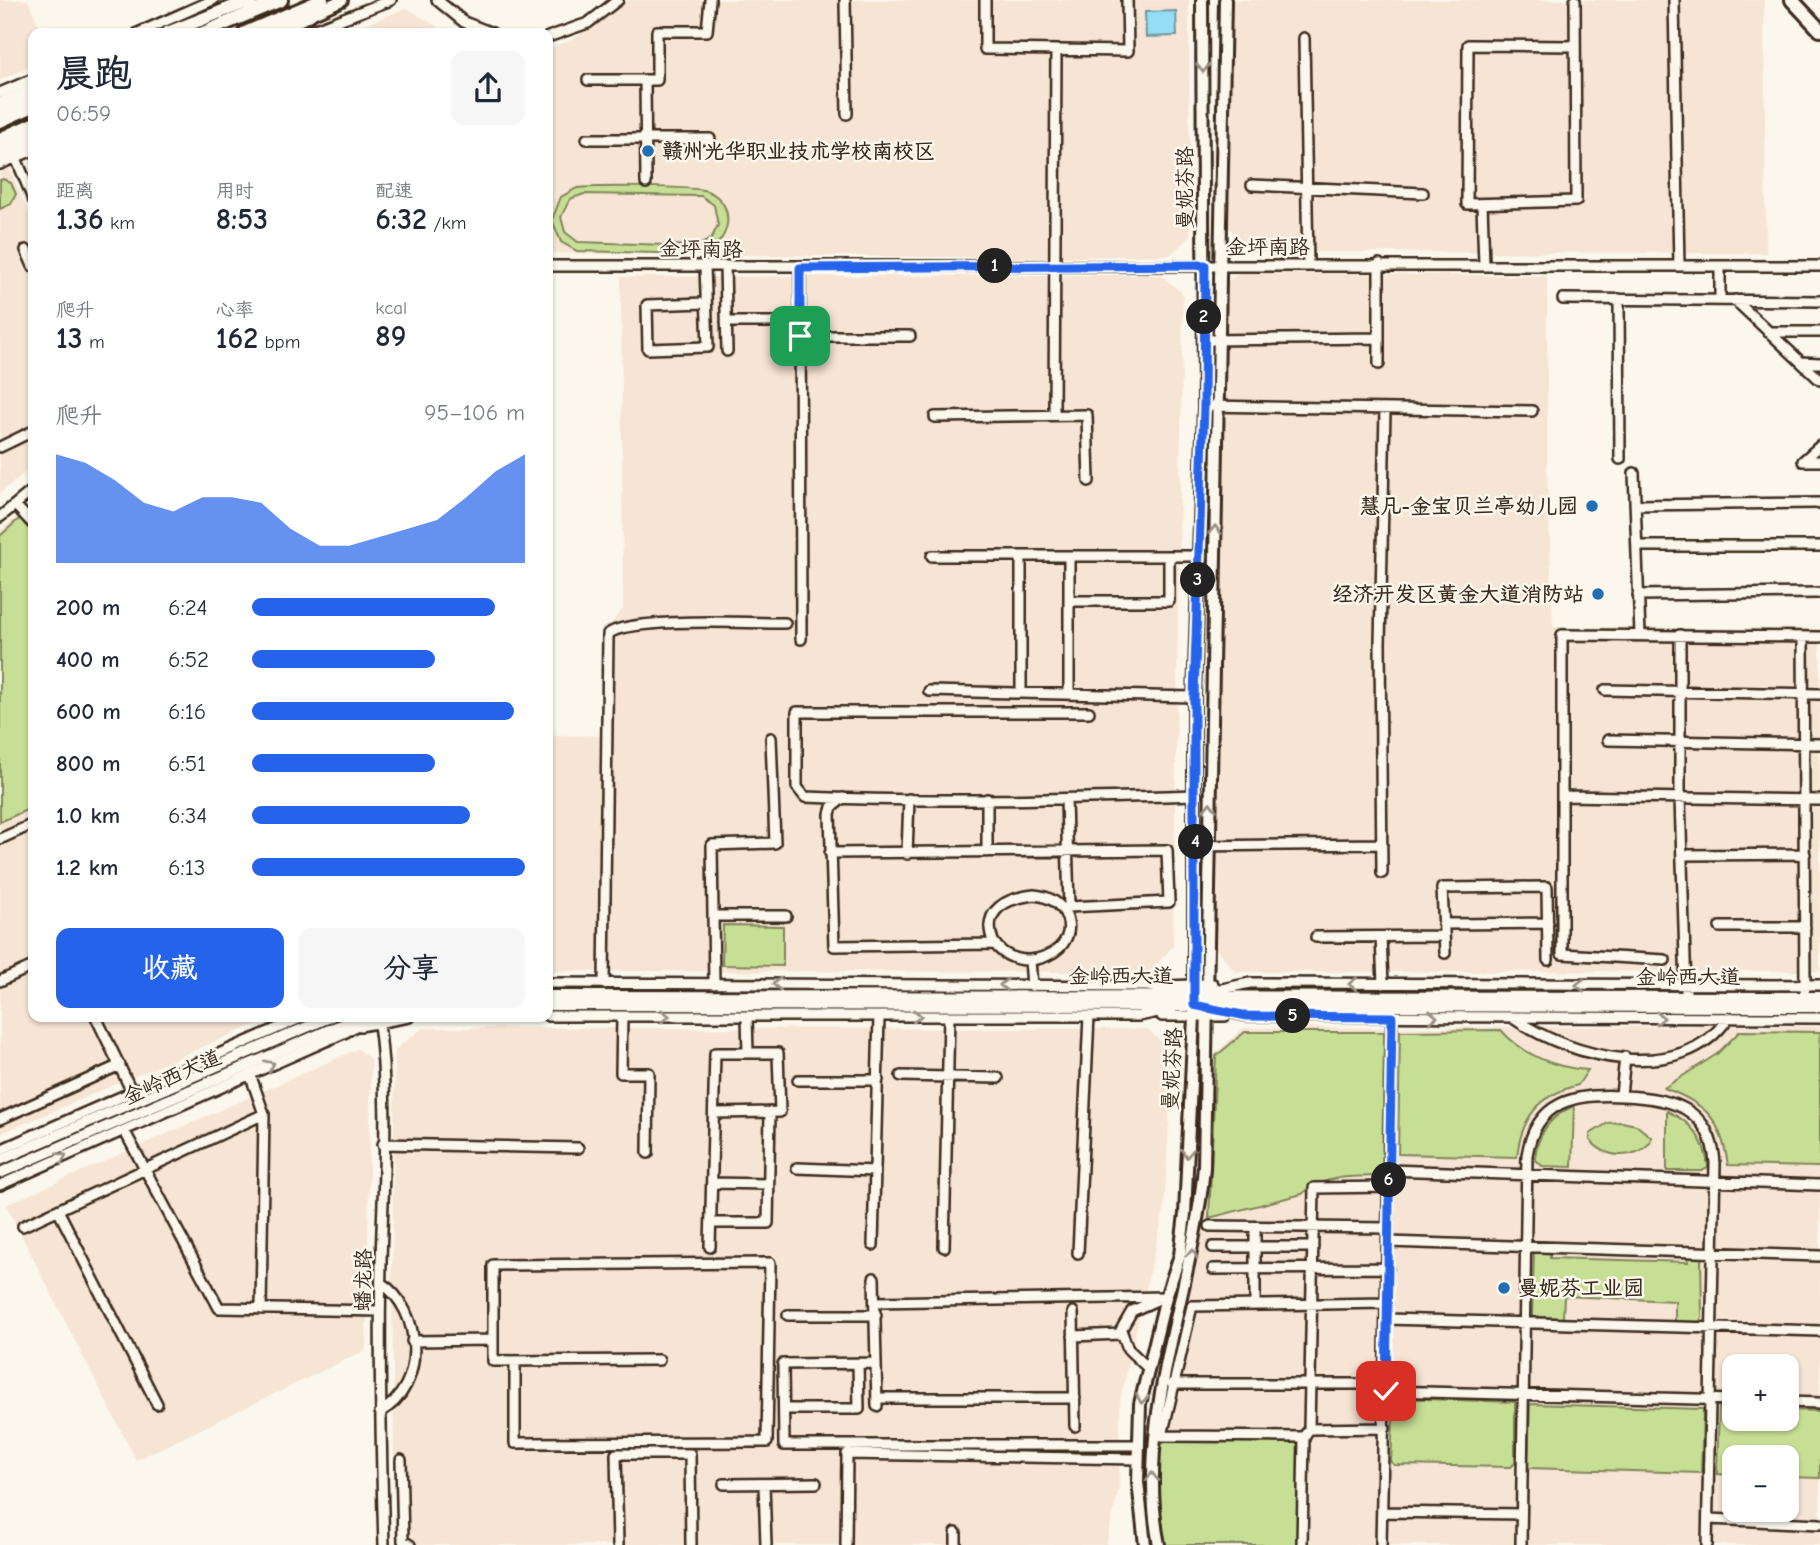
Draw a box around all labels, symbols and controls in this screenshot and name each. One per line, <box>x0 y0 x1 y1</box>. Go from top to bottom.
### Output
button: share <box>451 51 525 125</box>
text: 晨跑 <box>56 52 132 96</box>
one-way arrow <box>1195 63 1211 74</box>
text: 06:59 <box>56 100 111 127</box>
place label: 赣州光华职业技术学校南校区 <box>662 139 935 163</box>
marker: 赣州光华职业技术学校南校区 <box>640 143 656 159</box>
street label: 曼妮芬路 <box>1173 146 1197 230</box>
text: 距离 <box>56 180 94 202</box>
text: 用时 <box>216 180 254 202</box>
text: 配速 <box>375 180 413 202</box>
text: 1.36 <box>56 202 104 237</box>
text: 8:53 <box>216 202 268 237</box>
text: 6:32 <box>375 202 427 237</box>
text: km <box>104 212 135 234</box>
text: /km <box>427 212 467 234</box>
street label: 金坪南路 <box>1226 235 1310 259</box>
street label: 金坪南路 <box>659 236 743 262</box>
pin: 1 <box>978 248 1012 284</box>
text: 1 <box>991 254 998 276</box>
text: kcal <box>375 297 407 319</box>
text: 爬升 <box>56 299 94 321</box>
text: 心率 <box>216 299 254 321</box>
pin: 2 <box>1186 300 1222 334</box>
text: 2 <box>1199 305 1208 327</box>
pin <box>770 306 830 366</box>
icon: arrive <box>781 317 819 355</box>
text: 89 <box>375 319 406 354</box>
text: 13 <box>56 321 83 356</box>
text: 162 <box>216 321 258 356</box>
text: m <box>83 331 105 353</box>
text: bpm <box>258 331 300 353</box>
text: 95–106 m <box>424 399 525 426</box>
text: 爬升 <box>56 402 102 429</box>
place label: 慧凡-金宝贝兰亭幼儿园 <box>1359 494 1578 518</box>
marker: 慧凡-金宝贝兰亭幼儿园 <box>1584 498 1600 514</box>
one-way arrow <box>1207 525 1223 535</box>
pin: 3 <box>1180 562 1216 598</box>
text: 3 <box>1193 568 1202 590</box>
place label: 经济开发区黄金大道消防站 <box>1332 582 1584 606</box>
marker: 经济开发区黄金大道消防站 <box>1590 586 1606 602</box>
text: 200 m <box>56 594 120 621</box>
text: 6:24 <box>168 594 208 621</box>
text: 400 m <box>56 646 120 673</box>
text: 6:52 <box>168 646 209 673</box>
text: 600 m <box>56 698 121 725</box>
text: 6:16 <box>168 698 206 725</box>
text: 800 m <box>56 750 121 777</box>
text: 6:51 <box>168 750 206 777</box>
one-way arrow <box>1202 801 1218 812</box>
text: 1.0 km <box>56 802 120 829</box>
text: 6:34 <box>168 802 207 829</box>
pin: 4 <box>1178 824 1214 860</box>
text: 4 <box>1191 830 1200 852</box>
text: 1.2 km <box>56 854 118 881</box>
text: 6:13 <box>168 854 205 881</box>
button: 收藏 <box>56 928 284 1008</box>
button: 分享 <box>298 928 525 1008</box>
street label: 金岭西大道 <box>1069 964 1174 988</box>
street label: 金岭西大道 <box>1636 965 1741 989</box>
one-way arrow <box>771 976 782 992</box>
one-way arrow <box>1347 976 1358 992</box>
one-way arrow <box>1575 977 1585 993</box>
one-way arrow <box>999 978 1010 993</box>
pin: 5 <box>1276 998 1310 1034</box>
text: 5 <box>1287 1004 1298 1026</box>
one-way arrow <box>660 1008 671 1024</box>
one-way arrow <box>912 1008 923 1024</box>
one-way arrow <box>1428 1009 1438 1025</box>
one-way arrow <box>1655 1010 1666 1026</box>
street label: 曼妮芬路 <box>1158 1026 1186 1112</box>
street label: 金岭西大道 <box>119 1045 225 1109</box>
one-way arrow <box>263 1059 276 1073</box>
one-way arrow <box>1180 1148 1195 1159</box>
one-way arrow <box>55 1151 68 1165</box>
pin: 6 <box>1372 1162 1406 1198</box>
text: 6 <box>1384 1168 1393 1190</box>
street label: 蟠龙路 <box>350 1248 376 1312</box>
one-way arrow <box>1183 1248 1198 1260</box>
place label: 曼妮芬工业园 <box>1518 1276 1644 1300</box>
marker: 曼妮芬工业园 <box>1496 1280 1512 1296</box>
map controls <box>1722 1354 1799 1522</box>
button: + <box>1722 1354 1799 1431</box>
pin <box>1356 1361 1416 1421</box>
icon: check <box>1367 1372 1405 1410</box>
one-way arrow <box>1135 1393 1150 1405</box>
button: − <box>1722 1445 1799 1522</box>
one-way arrow <box>1144 1472 1160 1482</box>

